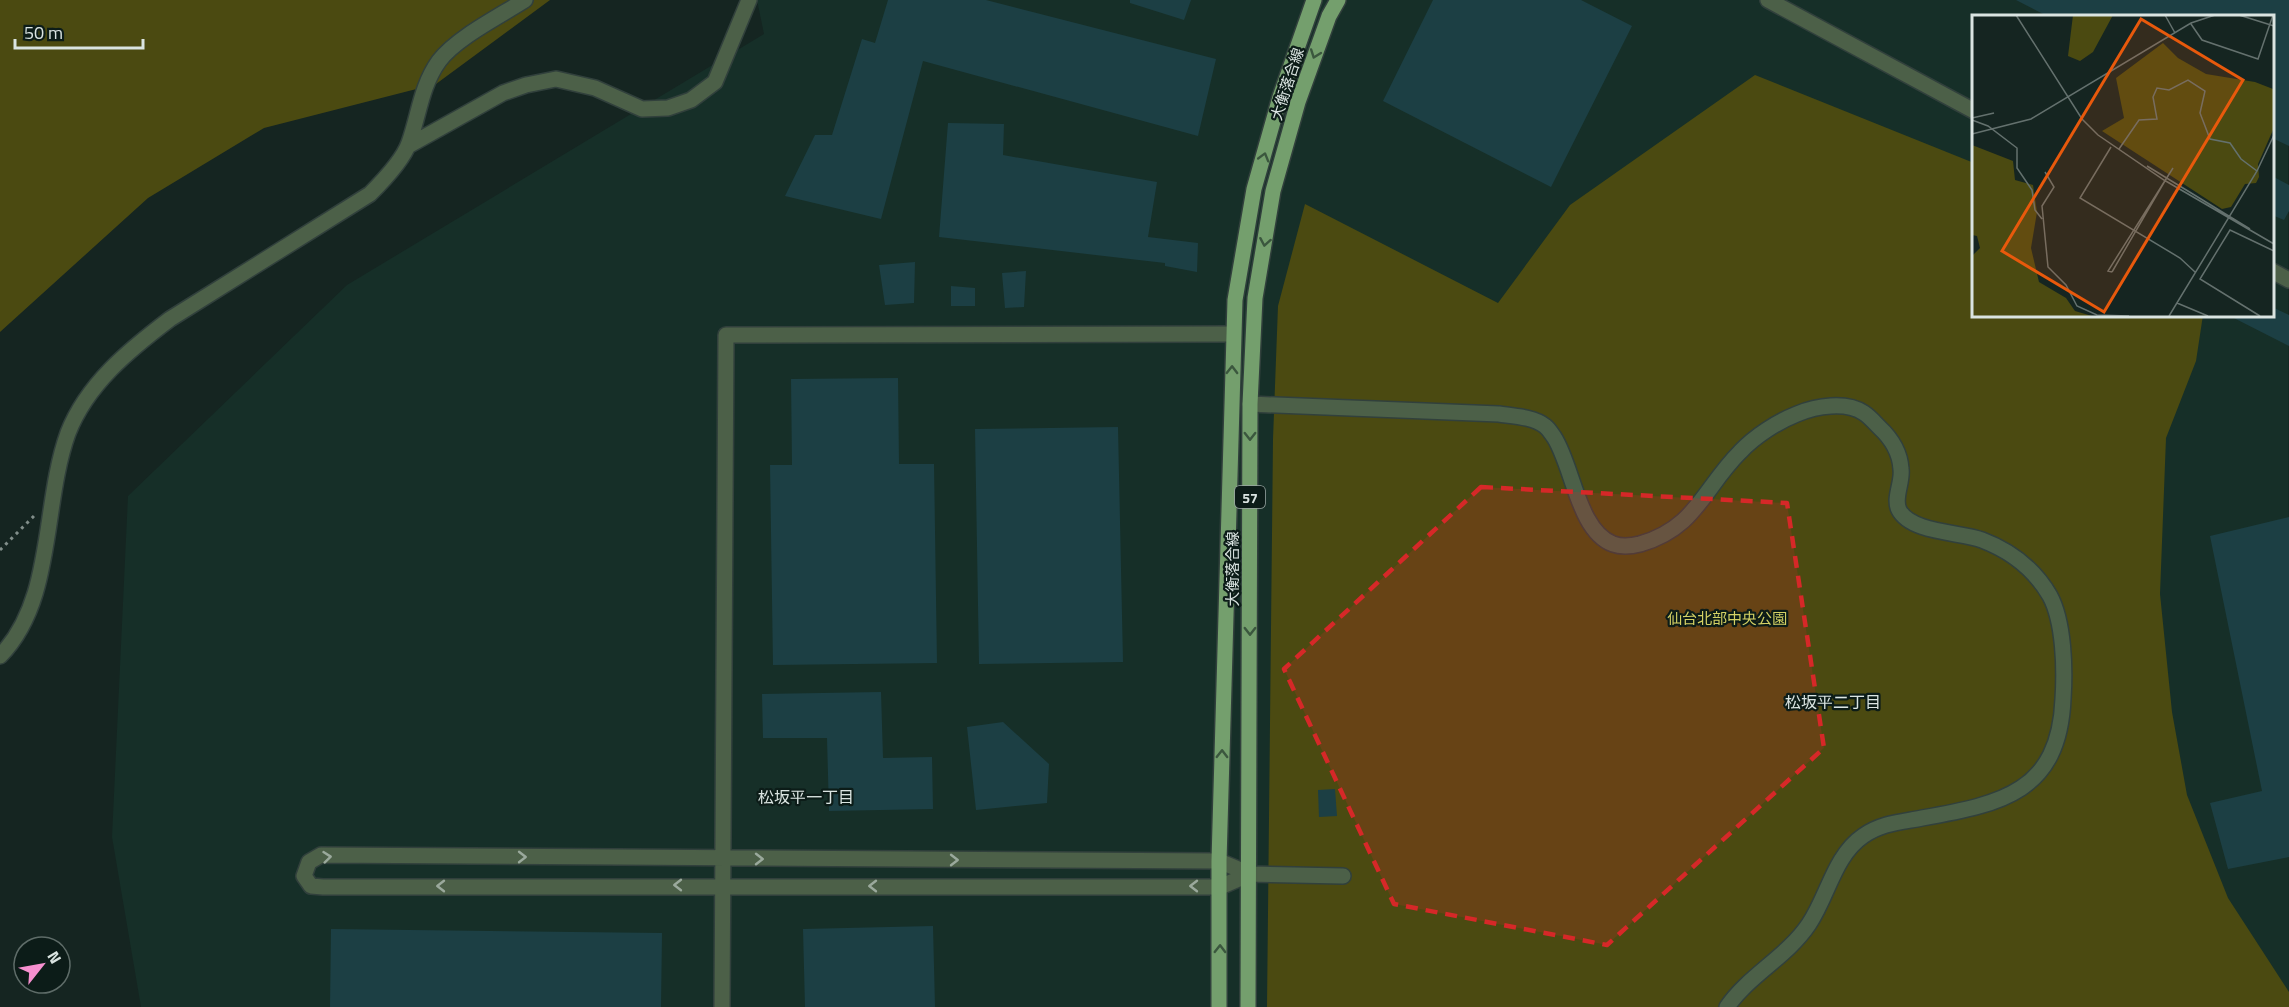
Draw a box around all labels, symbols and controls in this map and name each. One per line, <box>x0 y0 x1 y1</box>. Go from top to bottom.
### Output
scale bar <box>15 12 142 50</box>
inset map <box>1972 15 2274 316</box>
text: 50 m <box>24 19 63 46</box>
street label: 大衡落合線 <box>1264 45 1310 123</box>
one-way arrow <box>1310 48 1323 59</box>
one-way arrow <box>1256 152 1269 162</box>
one-way arrow <box>1259 237 1271 246</box>
one-way arrow <box>1226 365 1238 374</box>
one-way arrow <box>1244 431 1256 440</box>
road number: 57 <box>1235 486 1265 508</box>
street label: 大衡落合線 <box>1221 531 1244 607</box>
park label: 仙台北部中央公園 <box>1667 607 1787 630</box>
one-way arrow <box>1244 626 1256 635</box>
district label: 松坂平二丁目 <box>1785 690 1881 714</box>
one-way arrow <box>1216 749 1228 758</box>
district label: 松坂平一丁目 <box>758 785 854 809</box>
one-way arrow <box>322 851 332 864</box>
one-way arrow <box>517 851 526 863</box>
one-way arrow <box>754 853 763 865</box>
one-way arrow <box>949 854 958 866</box>
one-way arrow <box>673 879 682 891</box>
one-way arrow <box>436 880 445 892</box>
one-way arrow <box>868 880 877 892</box>
one-way arrow <box>1189 880 1198 892</box>
north arrow <box>12 935 72 995</box>
one-way arrow <box>1214 944 1226 953</box>
text: N <box>42 946 68 968</box>

